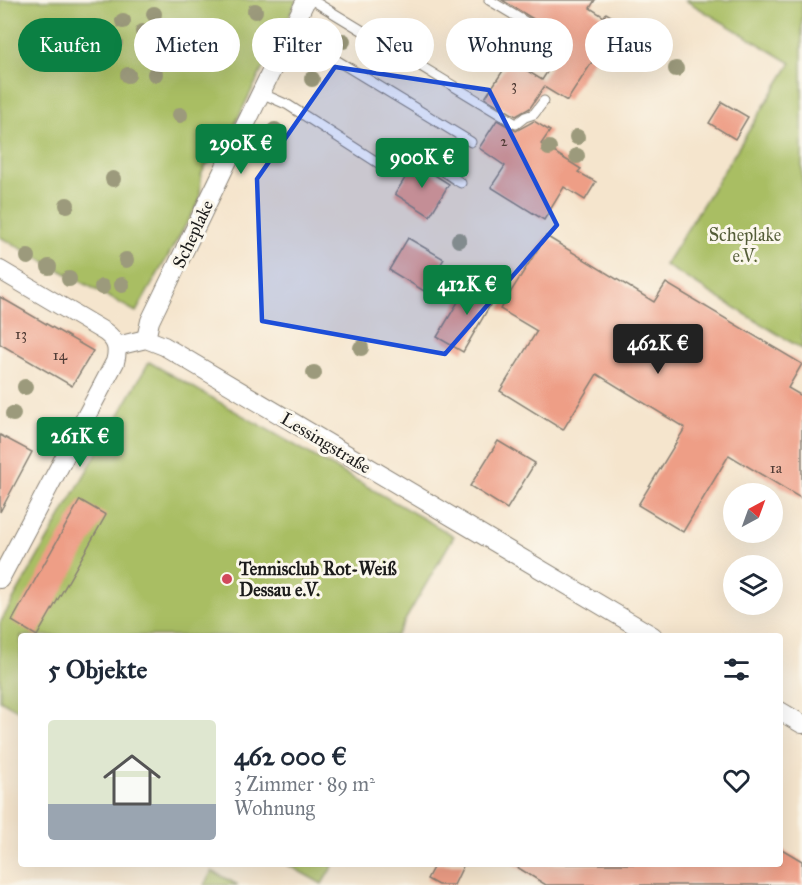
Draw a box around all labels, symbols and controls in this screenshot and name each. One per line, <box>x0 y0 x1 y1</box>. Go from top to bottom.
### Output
chip: Kaufen <box>18 18 122 72</box>
chip: Mieten <box>134 18 240 72</box>
chip: Filter <box>252 18 343 72</box>
chip: Neu <box>355 18 434 72</box>
chip: Wohnung <box>446 18 573 72</box>
chip: Haus <box>585 18 673 72</box>
house number: 3 <box>511 76 517 94</box>
pin: 290K € <box>192 124 290 175</box>
text: 290K € <box>210 131 272 155</box>
house number: 2 <box>500 132 508 150</box>
pin: 900K € <box>373 138 471 189</box>
text: 900K € <box>390 145 454 169</box>
street label: Scheplake <box>168 197 218 271</box>
park label: Scheplake e.V. <box>709 224 781 267</box>
pin: 412K € <box>418 265 516 316</box>
text: 412K € <box>437 272 497 296</box>
pin: 462K € <box>609 324 707 375</box>
house number: 13 <box>15 325 27 343</box>
text: 462K € <box>627 331 689 355</box>
house number: 14 <box>53 346 68 364</box>
street label: Lessingstraße <box>276 408 375 479</box>
pin: 261K € <box>31 417 129 468</box>
text: 261K € <box>51 424 109 448</box>
house number: 1a <box>770 459 783 477</box>
north arrow <box>723 483 783 543</box>
map controls <box>723 483 783 615</box>
button: layers <box>723 555 783 615</box>
place label: Tennisclub Rot-Weiß Dessau e.V. <box>238 558 397 601</box>
marker: Tennisclub Rot-Weiß Dessau e.V. <box>220 572 234 586</box>
text: 5 Objekte <box>48 653 147 685</box>
icon: filters <box>720 653 753 686</box>
text: 462 000 € <box>234 740 347 772</box>
icon: home <box>96 744 168 816</box>
icon: heart <box>720 764 753 797</box>
text: 3 Zimmer · 89 m² <box>234 772 375 796</box>
text: Wohnung <box>234 796 315 820</box>

